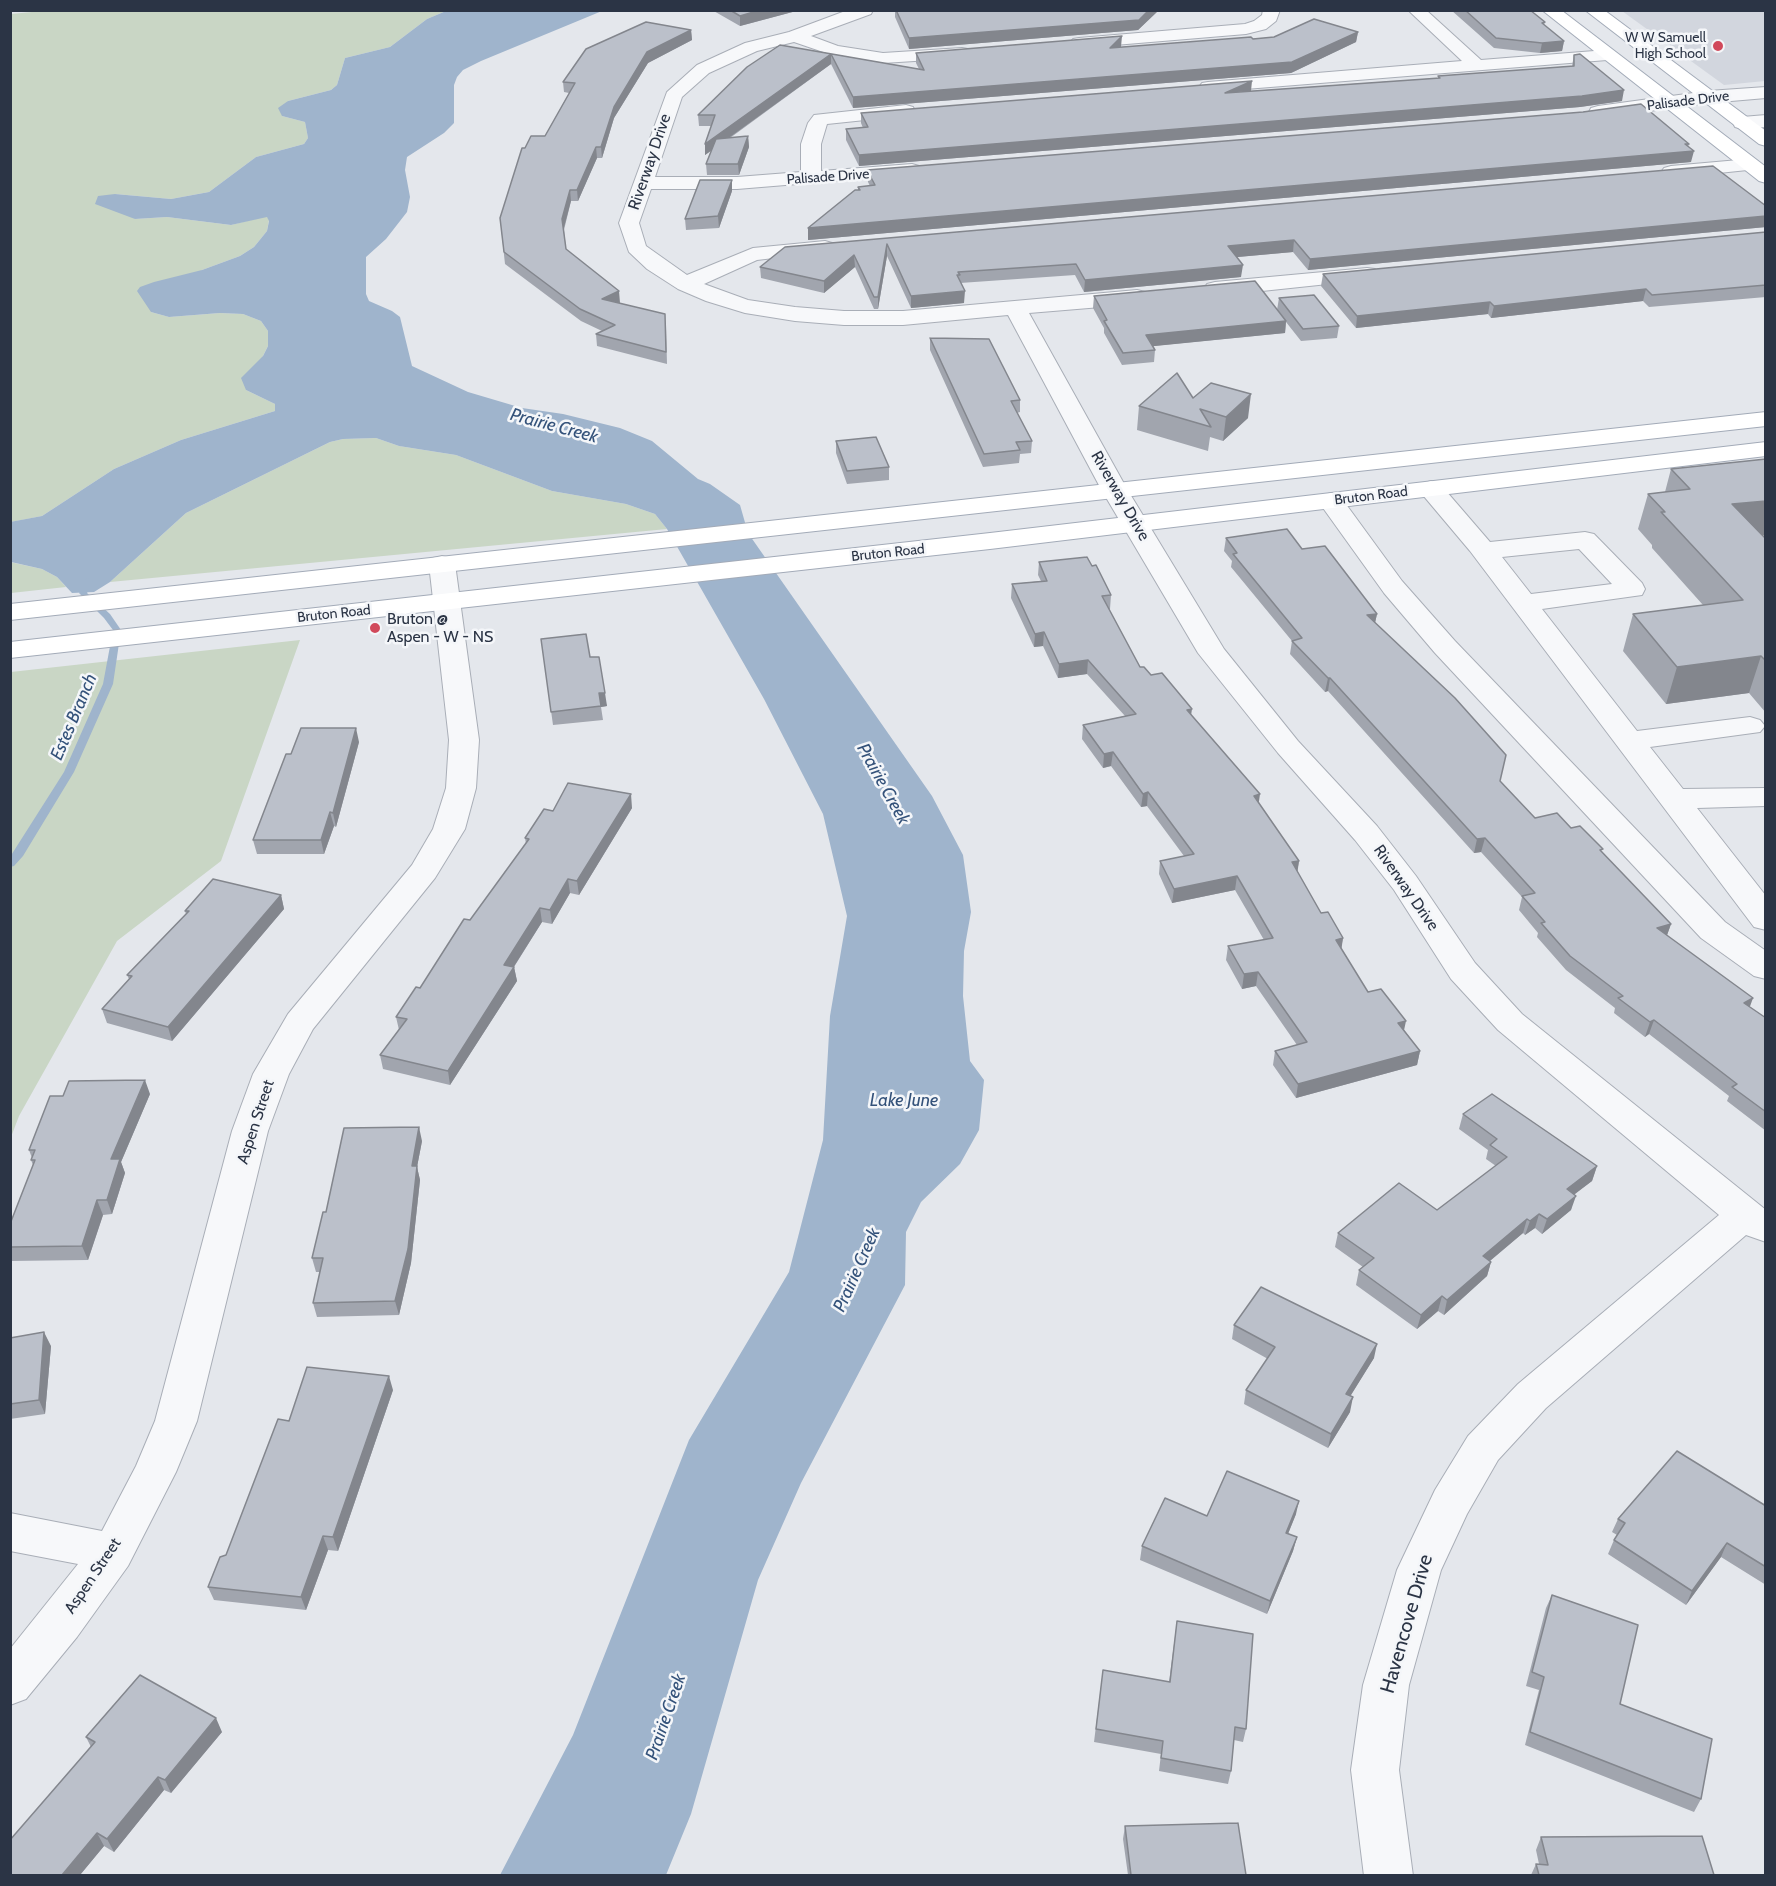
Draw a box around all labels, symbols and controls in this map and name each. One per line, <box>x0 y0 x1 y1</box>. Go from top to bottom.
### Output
place label: W W Samuell High School <box>1625 30 1706 62</box>
marker: W W Samuell High School <box>1711 39 1725 53</box>
street label: Palisade Drive <box>1646 88 1730 114</box>
street label: Riverway Drive <box>625 111 675 213</box>
street label: Palisade Drive <box>786 166 870 188</box>
water label: Prairie Creek <box>508 404 600 448</box>
street label: Riverway Drive <box>1087 448 1153 544</box>
street label: Bruton Road <box>1333 483 1409 509</box>
street label: Bruton Road <box>850 541 926 565</box>
street label: Bruton Road <box>296 602 372 626</box>
place label: Bruton @ Aspen - W - NS <box>387 609 493 647</box>
marker: Bruton @ Aspen - W - NS <box>368 621 382 635</box>
water label: Estes Branch <box>46 671 102 763</box>
water label: Prairie Creek <box>852 740 914 828</box>
street label: Riverway Drive <box>1369 841 1443 935</box>
street label: Aspen Street <box>233 1078 279 1166</box>
water label: Lake June <box>870 1090 938 1112</box>
water label: Prairie Creek <box>829 1225 885 1315</box>
street label: Aspen Street <box>61 1534 125 1618</box>
street label: Havencove Drive <box>1376 1552 1438 1696</box>
water label: Prairie Creek <box>641 1671 691 1763</box>

